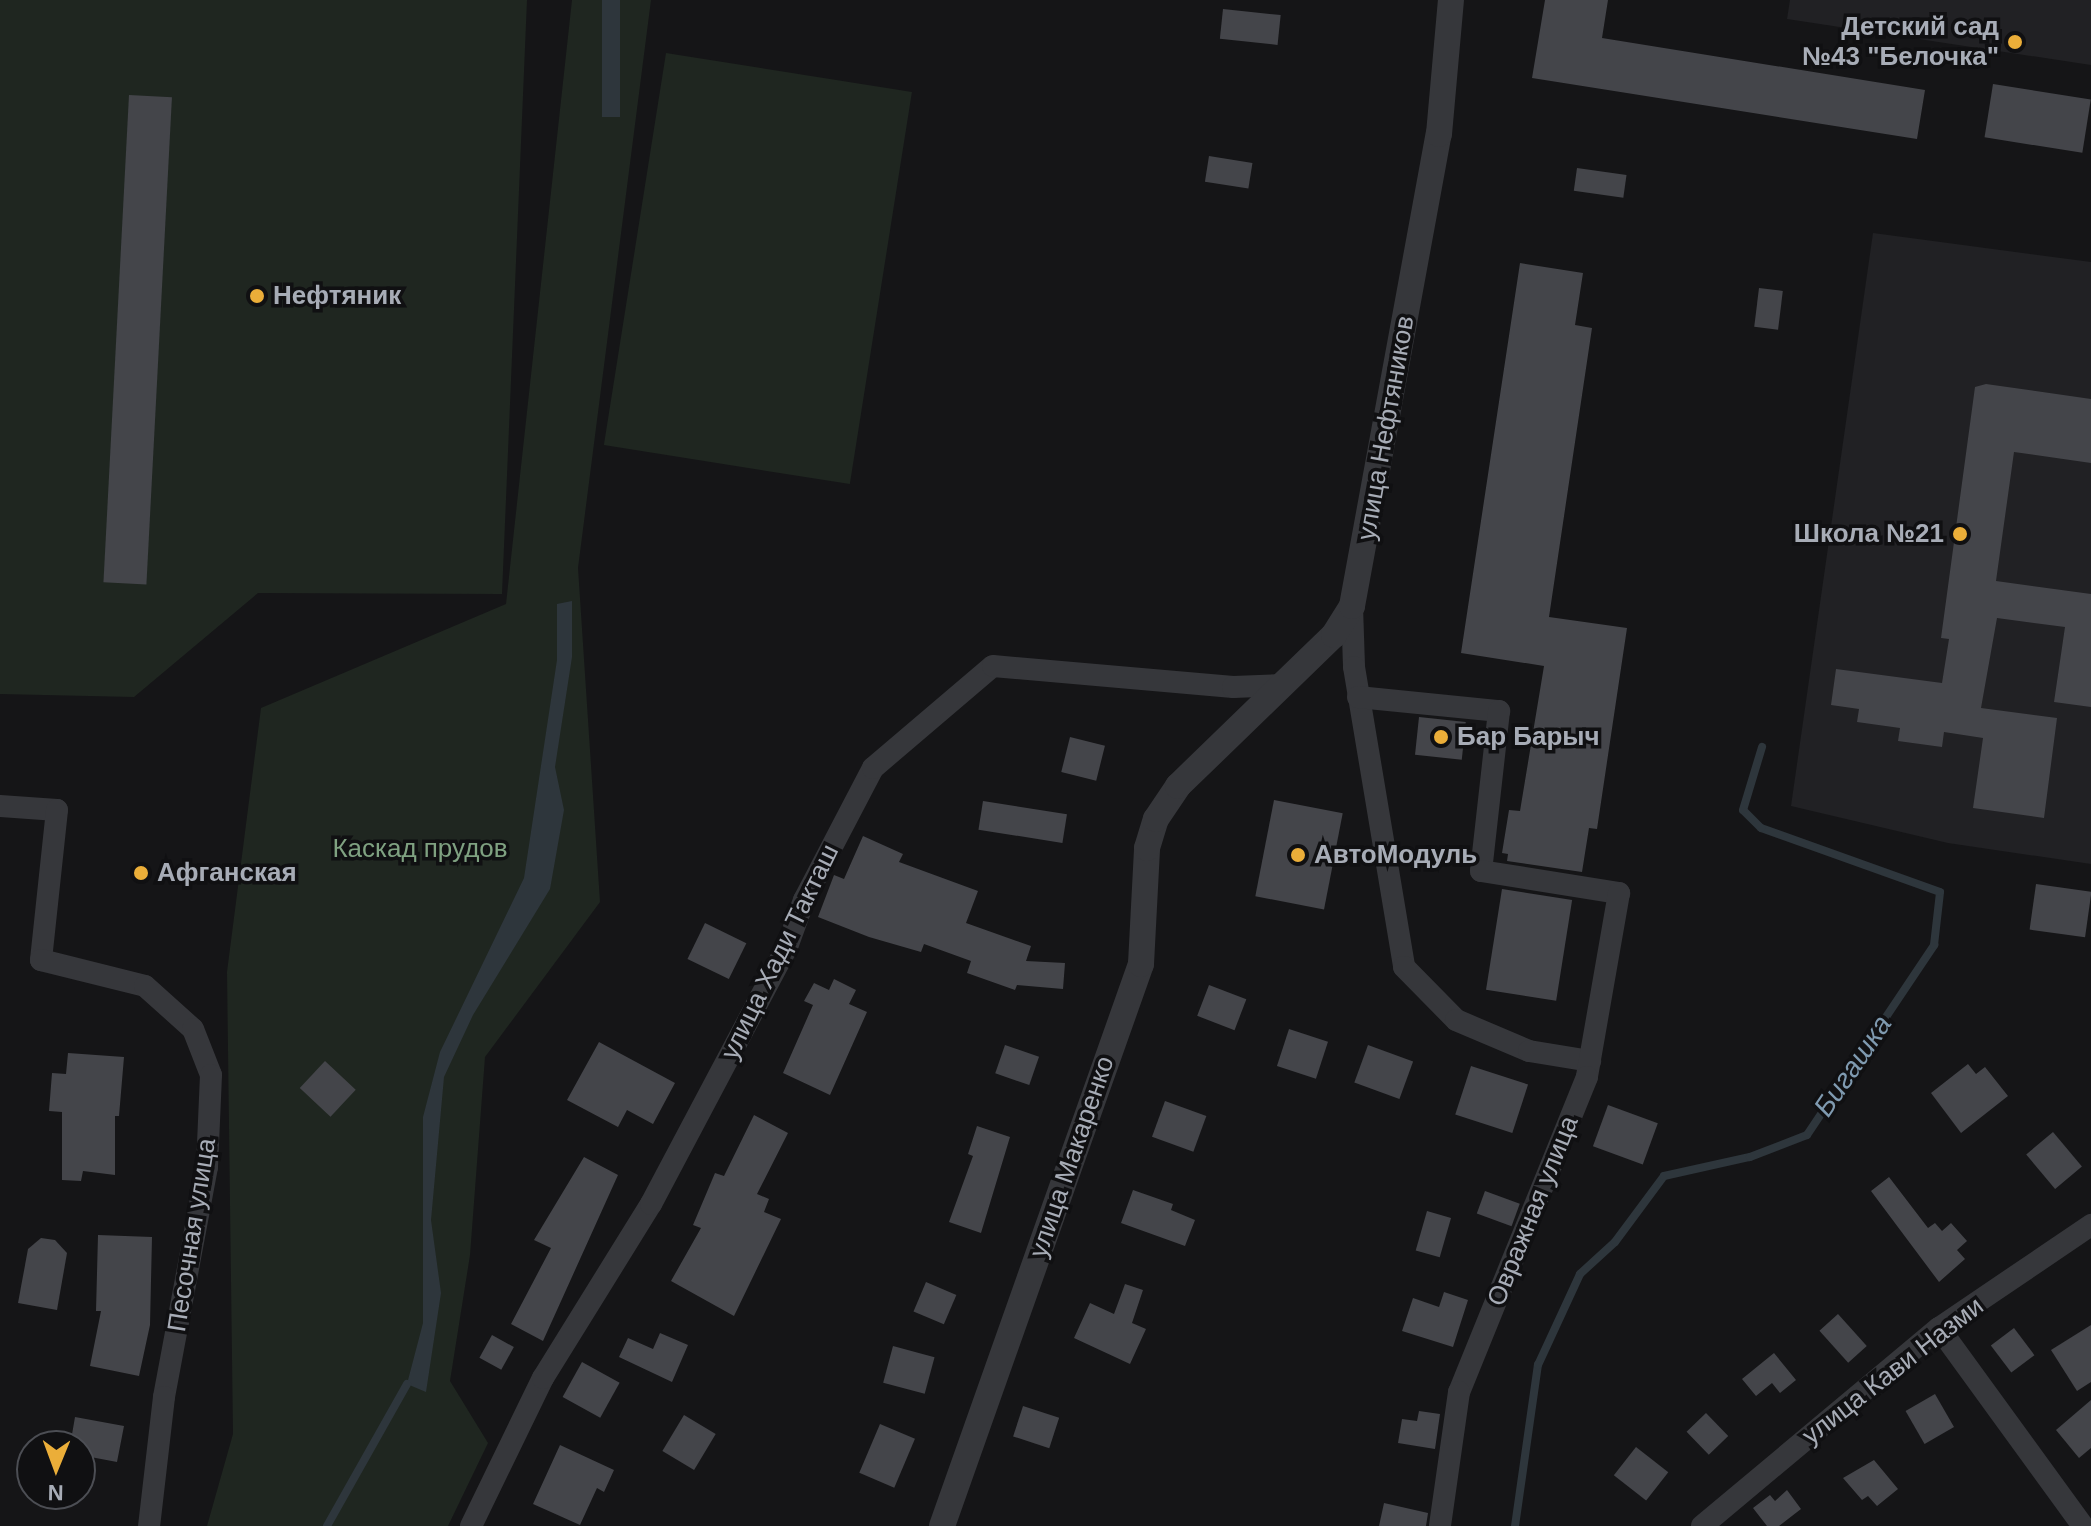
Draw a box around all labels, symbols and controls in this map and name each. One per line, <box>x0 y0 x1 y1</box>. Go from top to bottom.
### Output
place label: Детский сад №43 "Белочка" <box>1802 11 1999 72</box>
marker: Детский сад №43 "Белочка" <box>2006 33 2024 51</box>
place label: Нефтяник <box>273 280 401 312</box>
marker: Нефтяник <box>248 287 266 305</box>
street label: улица Нефтяников <box>1351 313 1421 543</box>
place label: Школа №21 <box>1794 518 1944 550</box>
marker: Школа №21 <box>1951 525 1969 543</box>
place label: Бар Барыч <box>1457 721 1600 753</box>
marker: Бар Барыч <box>1432 728 1450 746</box>
park label: Каскад прудов <box>332 833 508 865</box>
street label: улица Хади Такташ <box>714 839 846 1065</box>
place label: АвтоМодуль <box>1314 839 1477 871</box>
marker: АвтоМодуль <box>1289 846 1307 864</box>
place label: Афганская <box>157 857 297 889</box>
marker: Афганская <box>132 864 150 882</box>
water label: Бигашка <box>1807 1009 1899 1123</box>
street label: улица Макаренко <box>1023 1052 1121 1262</box>
street label: Овражная улица <box>1481 1112 1585 1310</box>
street label: Песочная улица <box>161 1136 223 1334</box>
street label: улица Кави Назми <box>1796 1291 1990 1451</box>
north arrow <box>16 1430 96 1510</box>
text: N <box>47 1480 64 1505</box>

